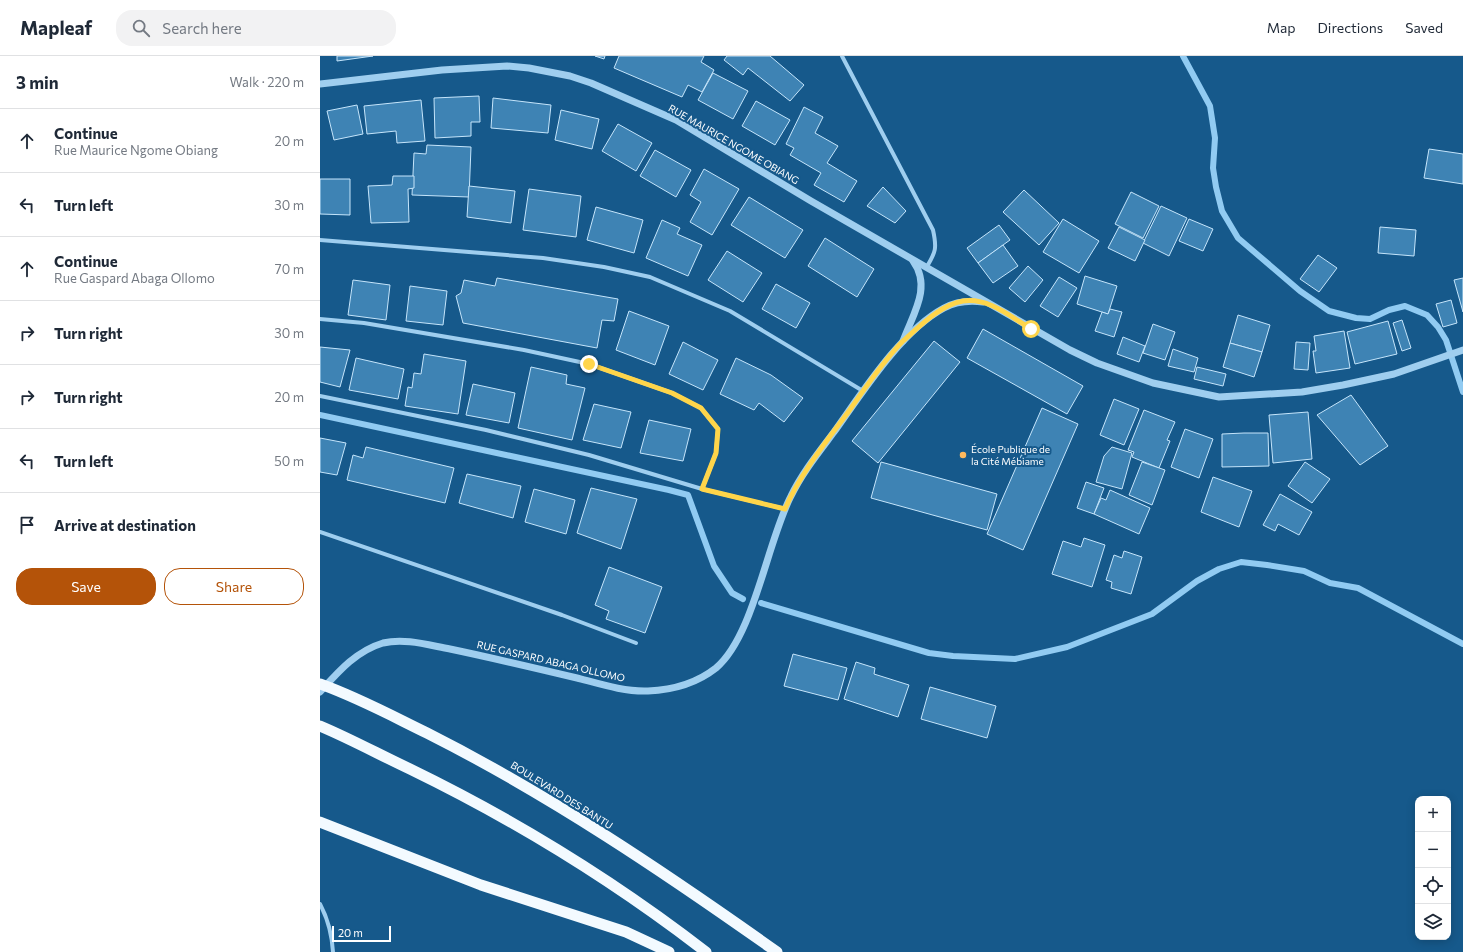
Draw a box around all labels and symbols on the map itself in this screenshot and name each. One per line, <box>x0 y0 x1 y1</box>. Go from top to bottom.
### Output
street label: RUE MAURICE NGOME OBIANG <box>667 102 801 186</box>
route start <box>1022 320 1040 338</box>
route end <box>580 355 598 373</box>
place label: École Publique de la Cité Mébiame <box>971 443 1050 467</box>
marker: École Publique de la Cité Mébiame <box>958 450 968 460</box>
street label: RUE GASPARD ABAGA OLLOMO <box>476 638 626 684</box>
street label: BOULEVARD DES BANTU <box>509 759 615 831</box>
scale bar <box>332 924 391 943</box>

